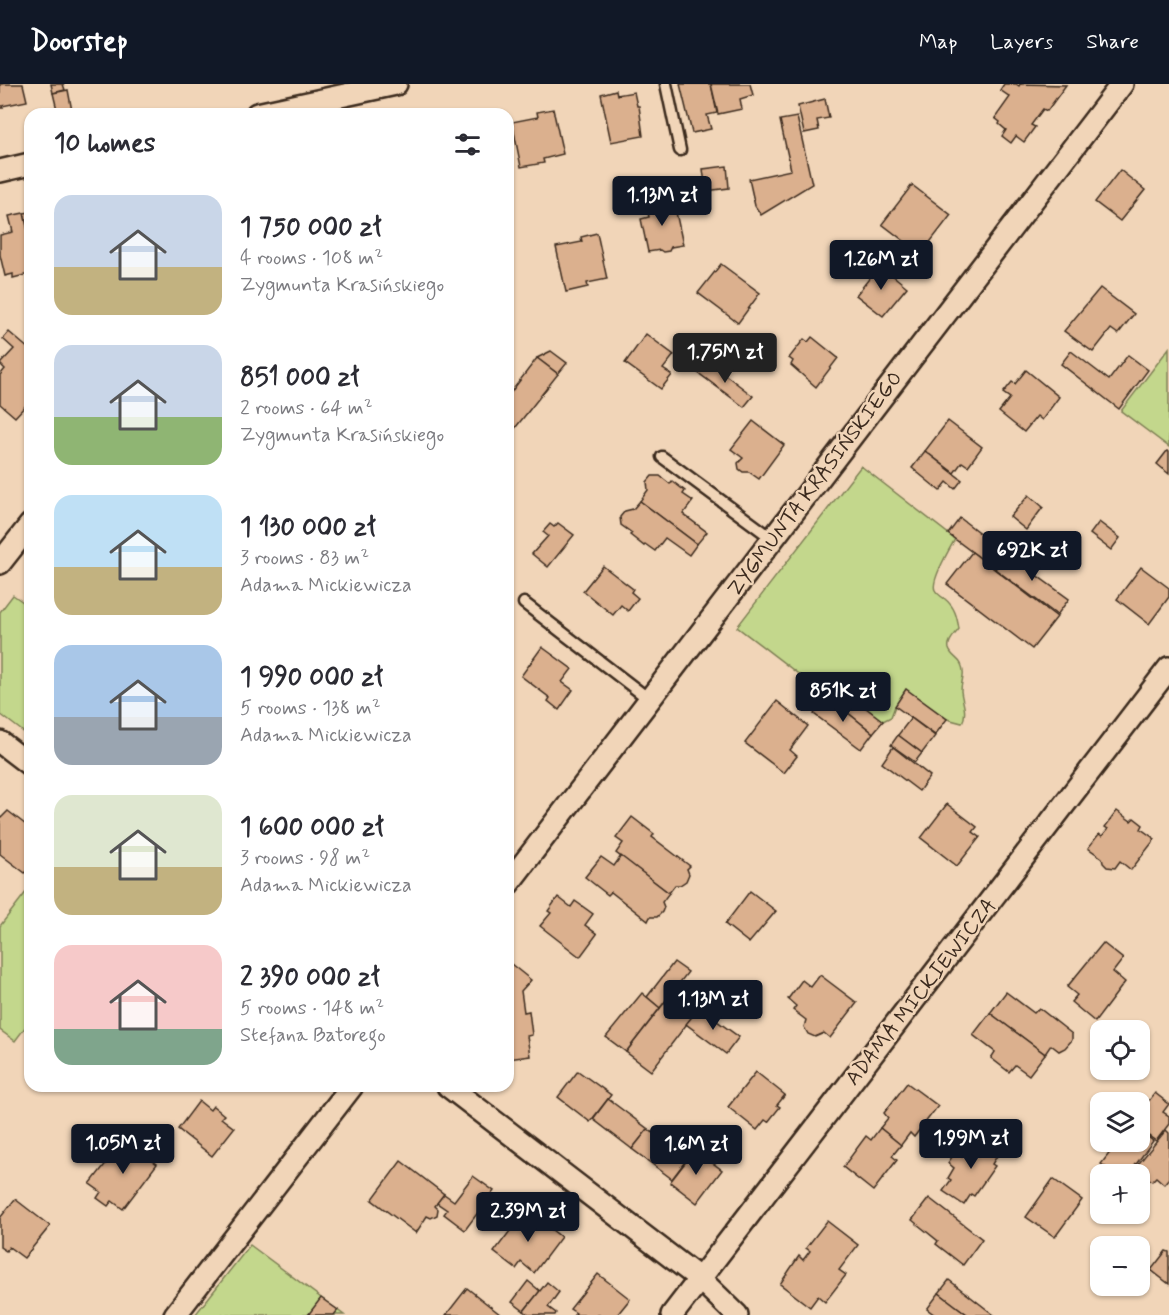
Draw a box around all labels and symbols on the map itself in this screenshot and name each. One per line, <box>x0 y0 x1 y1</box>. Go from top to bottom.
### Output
pin: 1.13M zł <box>600 176 724 227</box>
pin: 1.26M zł <box>819 240 943 291</box>
pin: 1.75M zł <box>663 333 787 384</box>
street label: ZYGMUNTA KRASIŃSKIEGO <box>721 366 909 602</box>
pin: 692K zł <box>977 531 1087 582</box>
pin: 851K zł <box>788 672 898 723</box>
street label: ADAMA MICKIEWICZA <box>839 892 1003 1092</box>
pin: 1.13M zł <box>651 980 775 1031</box>
pin: 1.99M zł <box>909 1119 1033 1170</box>
pin: 1.05M zł <box>61 1124 185 1175</box>
pin: 1.6M zł <box>641 1125 751 1176</box>
pin: 2.39M zł <box>466 1192 590 1243</box>

